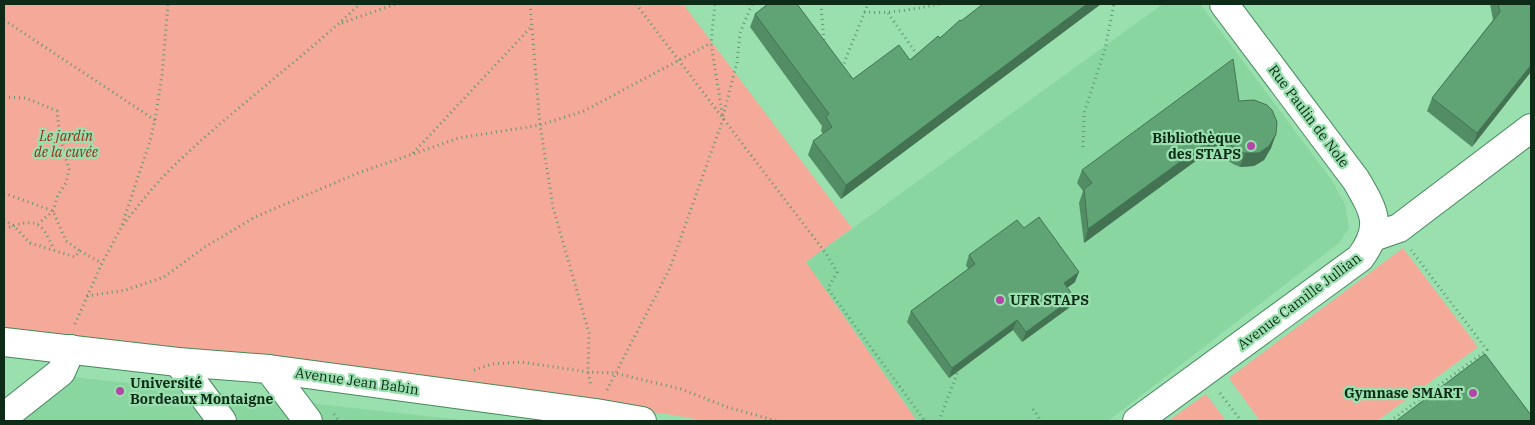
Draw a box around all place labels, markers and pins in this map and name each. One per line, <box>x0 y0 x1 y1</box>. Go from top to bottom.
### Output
place label: Bibliothèque des STAPS <box>1152 129 1241 163</box>
marker: Bibliothèque des STAPS <box>1245 140 1257 152</box>
place label: UFR STAPS <box>1010 291 1089 309</box>
marker: UFR STAPS <box>994 294 1006 306</box>
place label: Université Bordeaux Montaigne <box>130 374 274 408</box>
place label: Gymnase SMART <box>1344 384 1463 402</box>
marker: Université Bordeaux Montaigne <box>114 385 126 397</box>
marker: Gymnase SMART <box>1467 387 1479 399</box>

